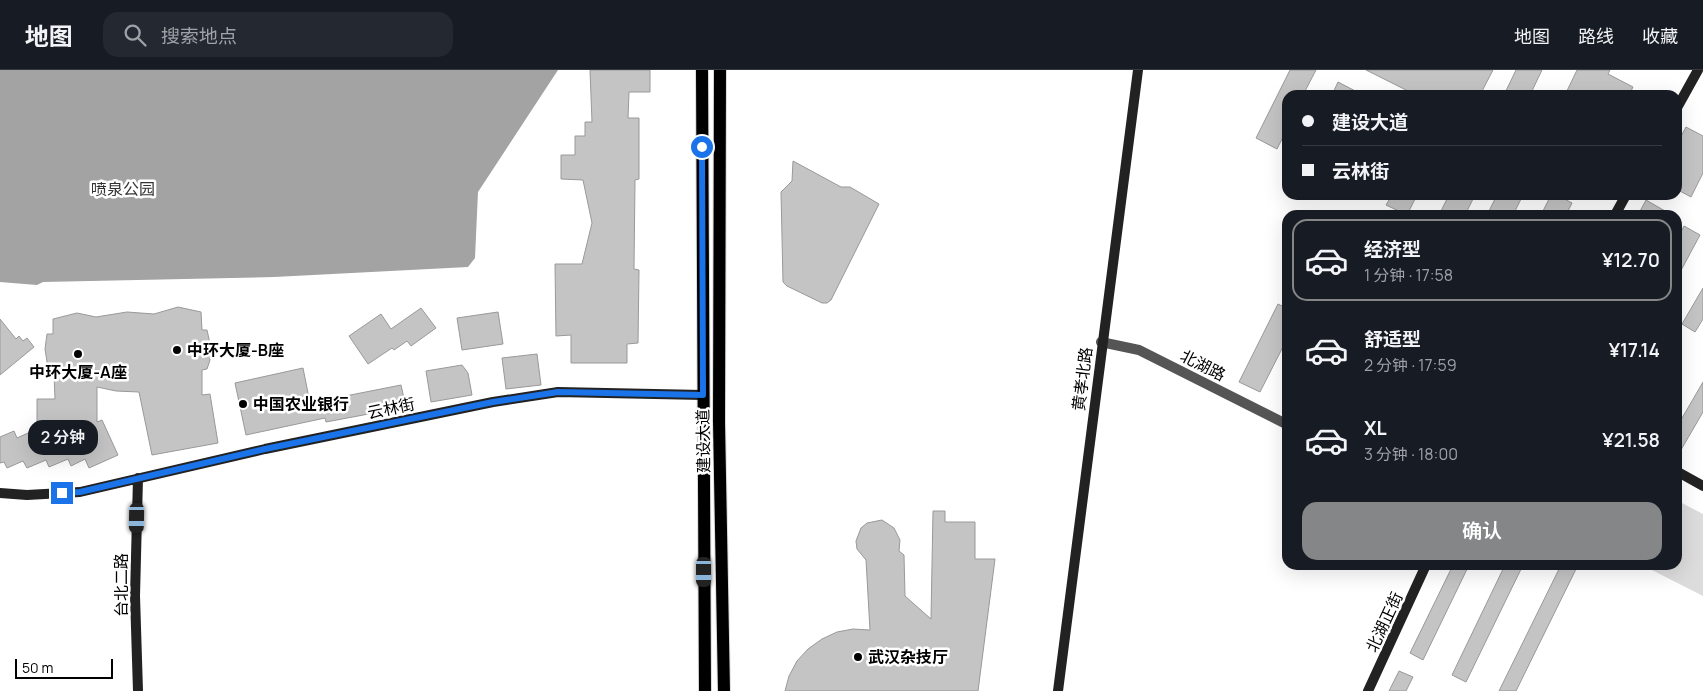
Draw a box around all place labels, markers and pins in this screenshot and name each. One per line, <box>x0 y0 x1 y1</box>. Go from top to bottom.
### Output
place label: 中环大厦-B座 <box>187 339 284 361</box>
marker: 中环大厦-B座 <box>171 344 183 356</box>
marker: 中环大厦-A座 <box>72 348 84 360</box>
place label: 中环大厦-A座 <box>29 361 127 383</box>
place label: 中国农业银行 <box>253 393 349 415</box>
marker: 中国农业银行 <box>237 398 249 410</box>
place label: 武汉杂技厅 <box>868 646 948 668</box>
marker: 武汉杂技厅 <box>852 651 864 663</box>

